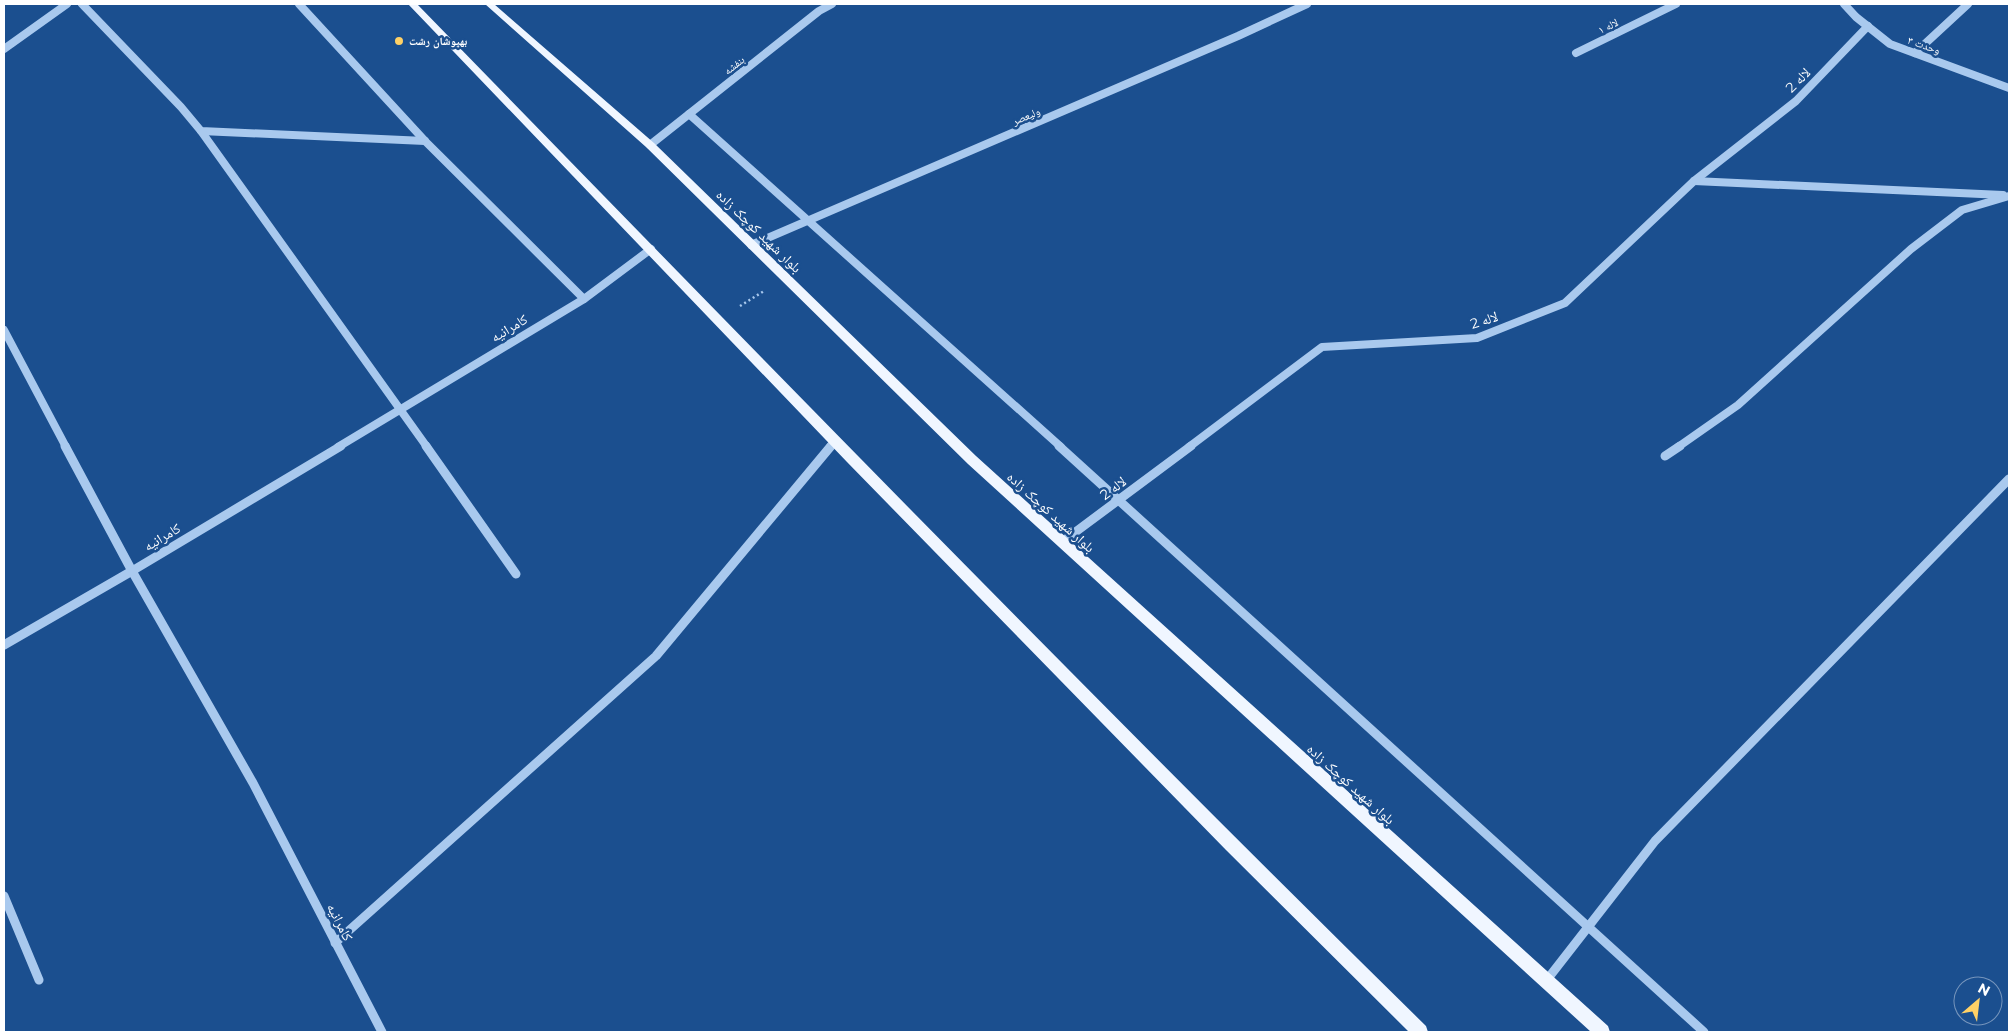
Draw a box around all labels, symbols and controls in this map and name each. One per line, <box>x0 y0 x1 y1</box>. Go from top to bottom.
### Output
street label: لاله ۱ <box>1596 15 1621 37</box>
street label: وحدت ۳ <box>1906 33 1942 57</box>
place label: بهپوشان رشت <box>409 34 467 49</box>
marker: بهپوشان رشت <box>393 35 405 47</box>
street label: بنفشه <box>721 52 747 78</box>
street label: لاله 2 <box>1782 64 1814 96</box>
street label: ولیعصر <box>1009 104 1042 128</box>
street label: بلوار شهید کوچک زاده <box>712 186 806 277</box>
street label: لاله 2 <box>1468 307 1500 333</box>
street label: کامرانیه <box>487 310 531 346</box>
street label: بلوار شهید کوچک زاده <box>1003 468 1099 556</box>
street label: لاله 2 <box>1096 472 1130 504</box>
street label: کامرانیه <box>140 519 184 555</box>
street label: بلوار شهید کوچک زاده <box>1303 740 1399 828</box>
street label: کامرانیه <box>323 900 357 944</box>
north arrow <box>1953 976 2003 1026</box>
text: N <box>1975 979 1993 1000</box>

